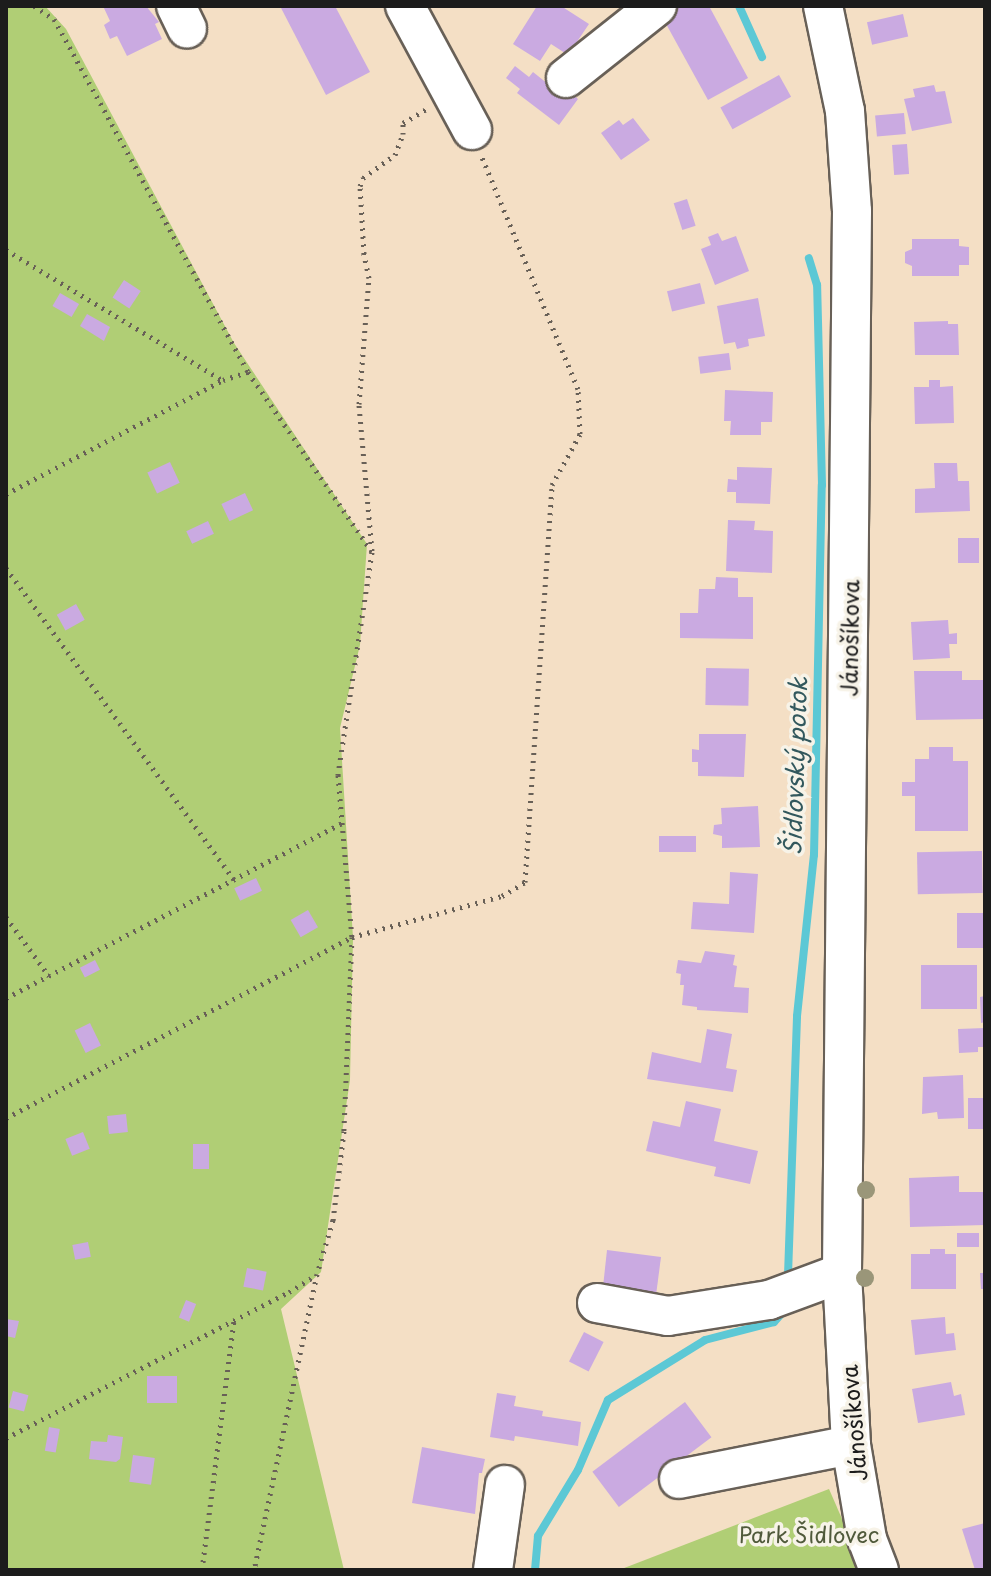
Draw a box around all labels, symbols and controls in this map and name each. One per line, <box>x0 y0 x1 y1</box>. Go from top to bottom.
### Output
street label: Jánošíkova <box>835 579 863 697</box>
water label: Šidlovský potok <box>777 676 813 856</box>
street label: Jánošíkova <box>835 1364 871 1482</box>
park label: Park Šidlovec <box>739 1521 879 1547</box>

